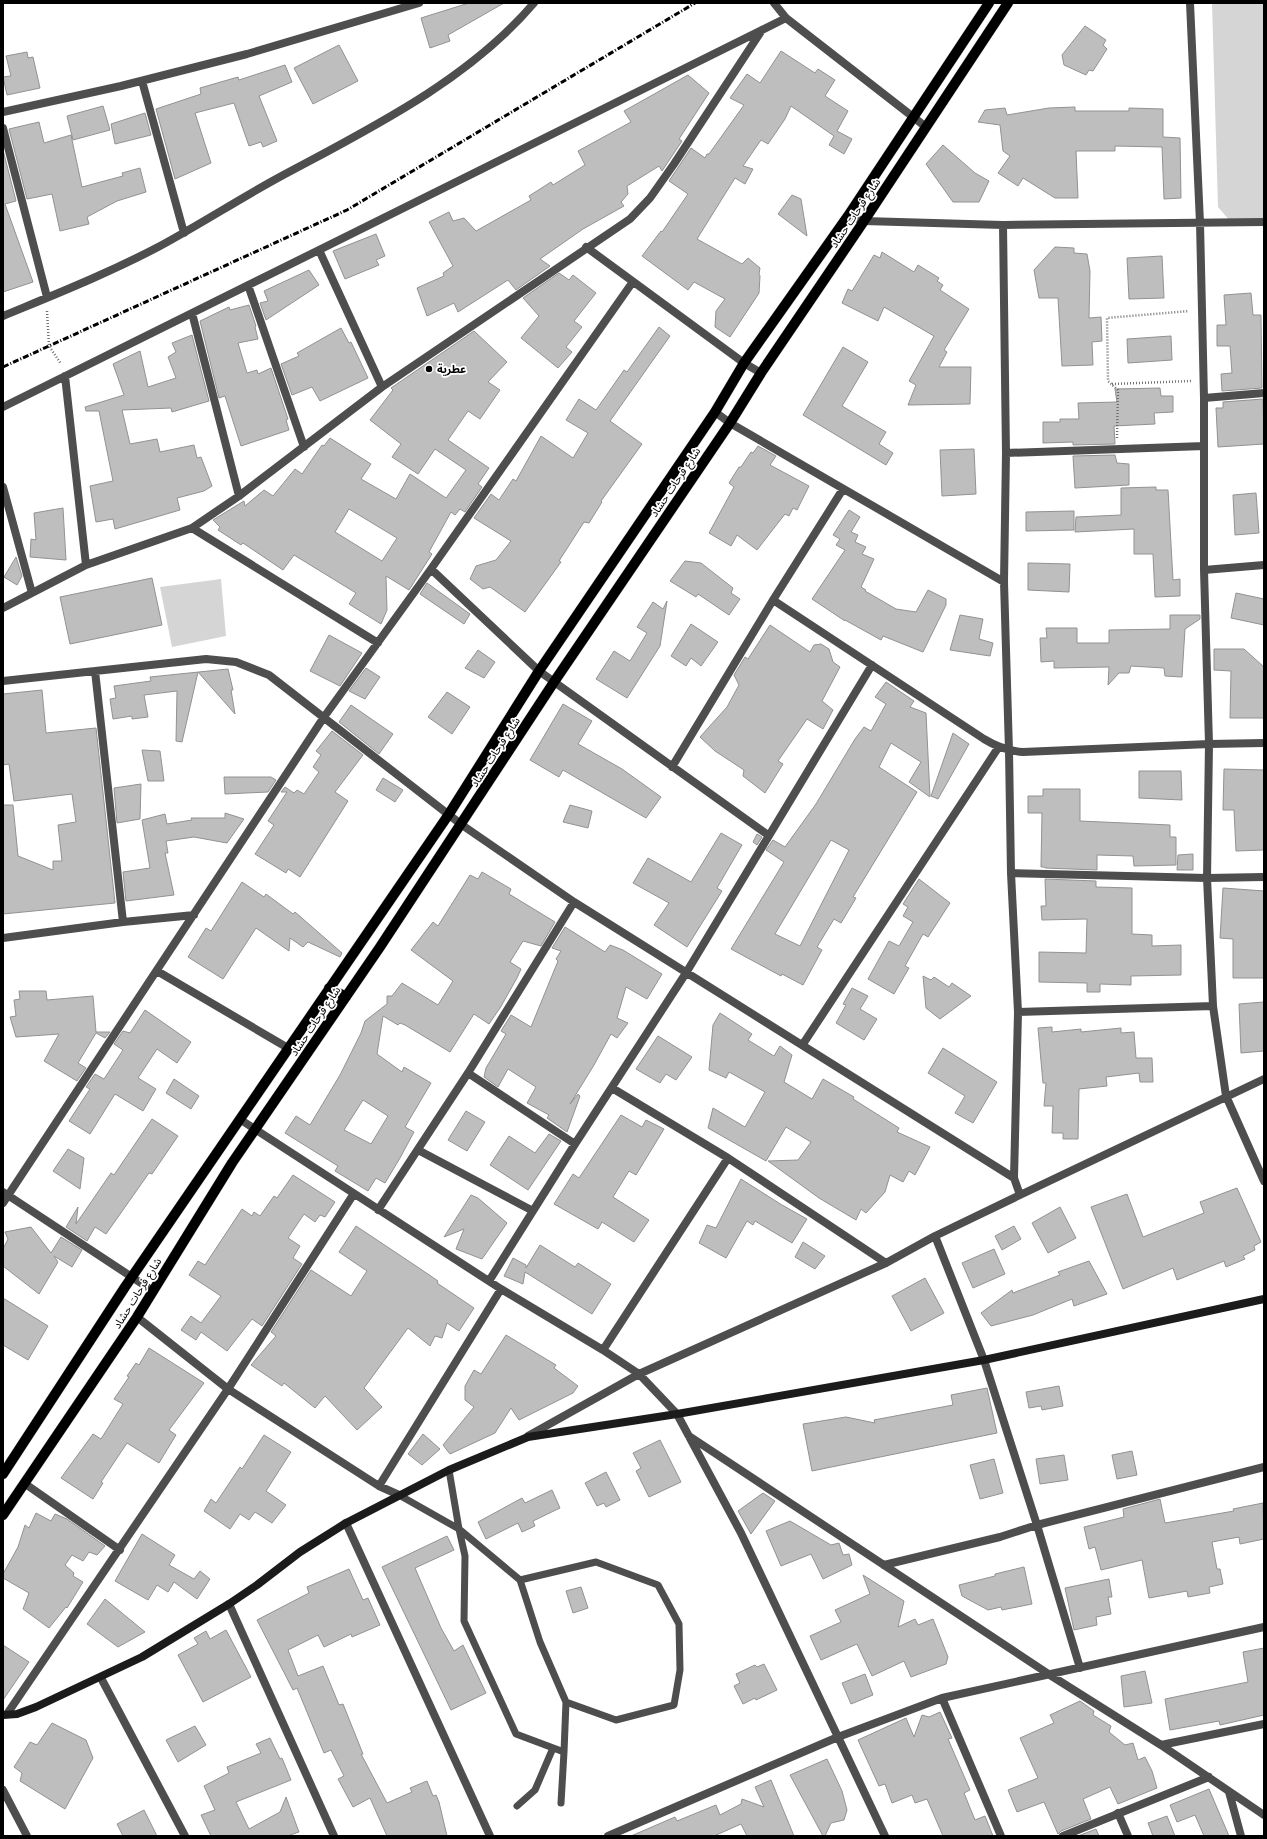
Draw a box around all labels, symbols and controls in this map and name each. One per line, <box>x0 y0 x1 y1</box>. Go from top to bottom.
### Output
street label: شارع فرحات حشاد <box>826 175 884 251</box>
place label: عطرية <box>437 361 466 376</box>
marker: عطرية <box>424 364 434 374</box>
street label: شارع فرحات حشاد <box>646 444 704 520</box>
street label: شارع فرحات حشاد <box>466 713 524 790</box>
street label: شارع فرحات حشاد <box>286 983 344 1059</box>
street label: شارع فرحات حشاد <box>109 1254 165 1332</box>

